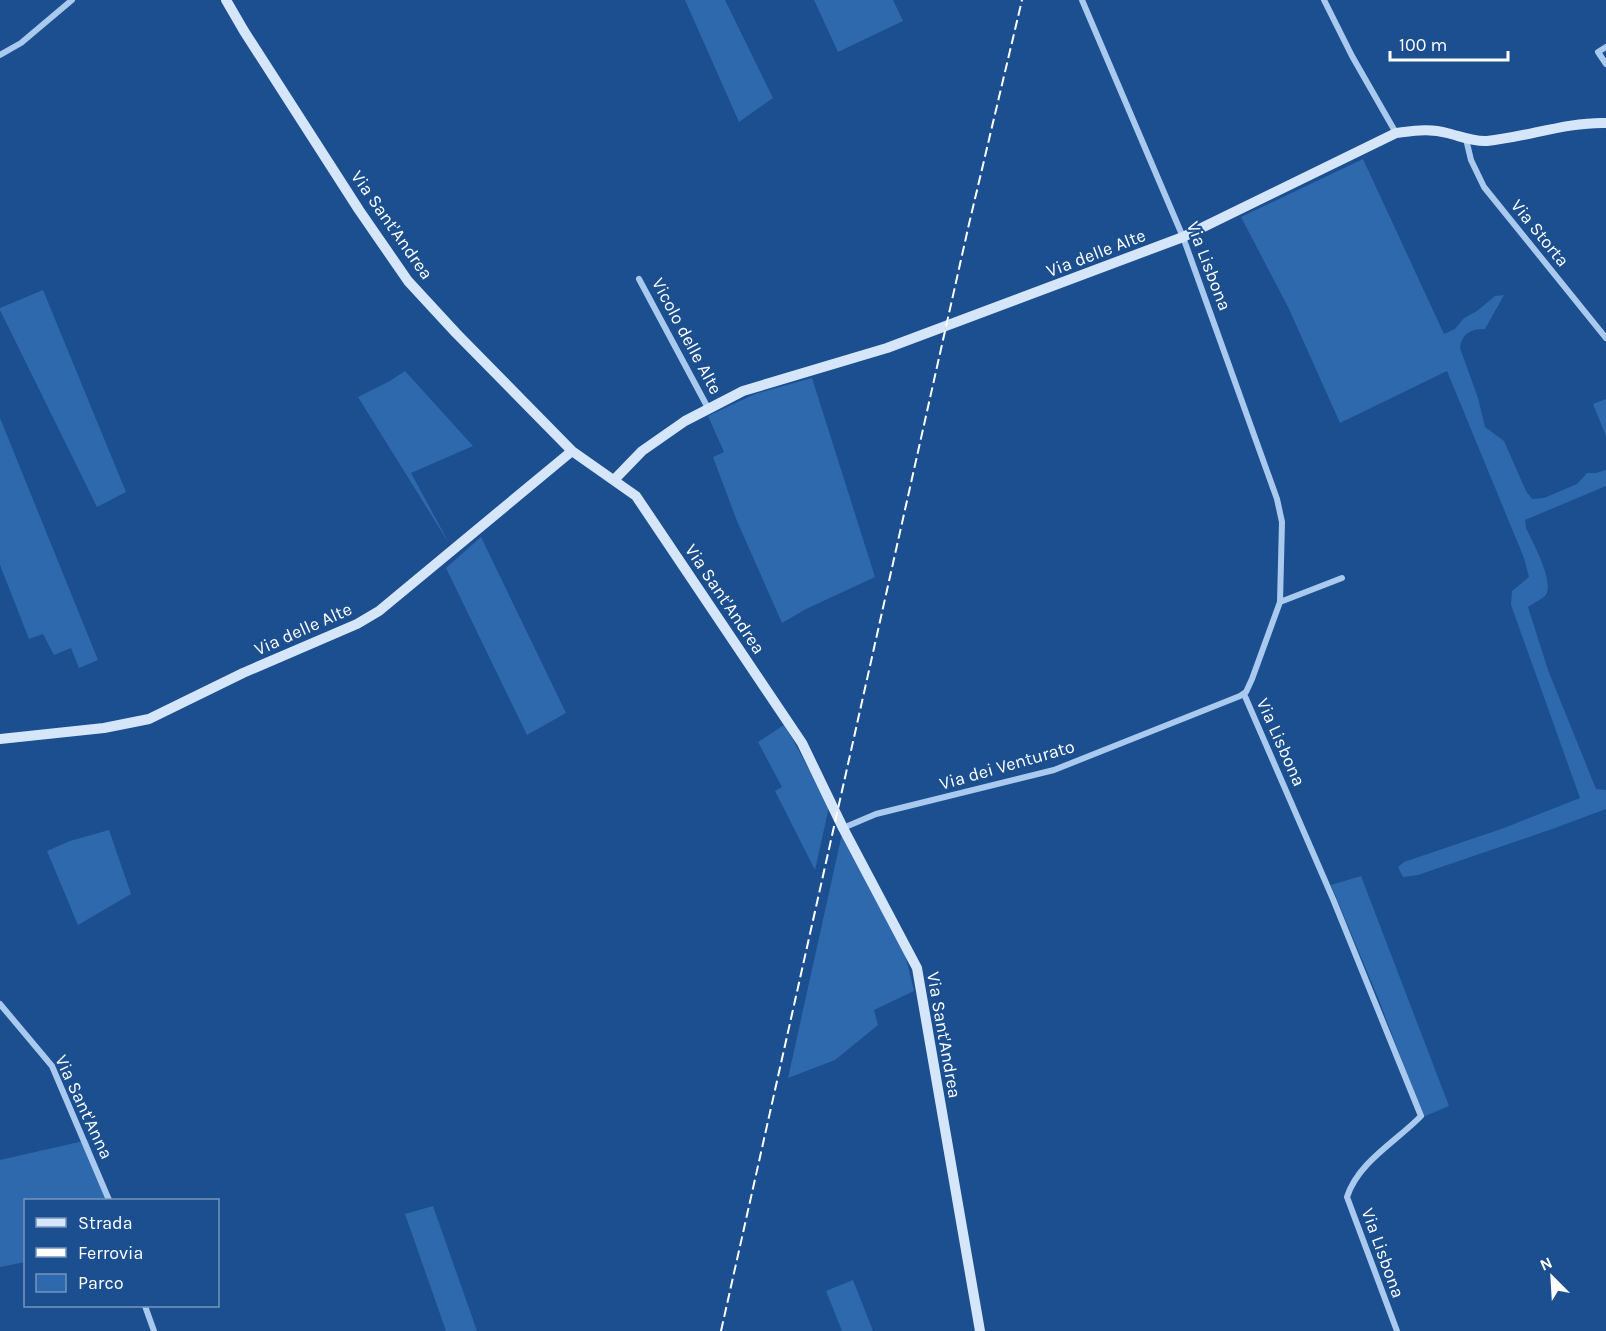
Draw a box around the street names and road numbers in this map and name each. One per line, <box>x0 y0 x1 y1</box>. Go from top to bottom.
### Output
street label: Via Sant'Andrea <box>346 166 438 284</box>
street label: Via Storta <box>1506 195 1574 271</box>
street label: Via Lisbona <box>1182 218 1236 314</box>
street label: Via delle Alte <box>1043 224 1149 282</box>
street label: Vicolo delle Alte <box>647 274 727 398</box>
street label: Via Sant'Andrea <box>680 540 770 658</box>
street label: Via delle Alte <box>251 598 355 660</box>
street label: Via Lisbona <box>1252 695 1310 789</box>
street label: Via dei Venturato <box>937 735 1077 795</box>
street label: Via Sant'Andrea <box>922 970 966 1100</box>
street label: Via Sant'Anna <box>50 1051 118 1163</box>
street label: Via Lisbona <box>1357 1205 1409 1301</box>

